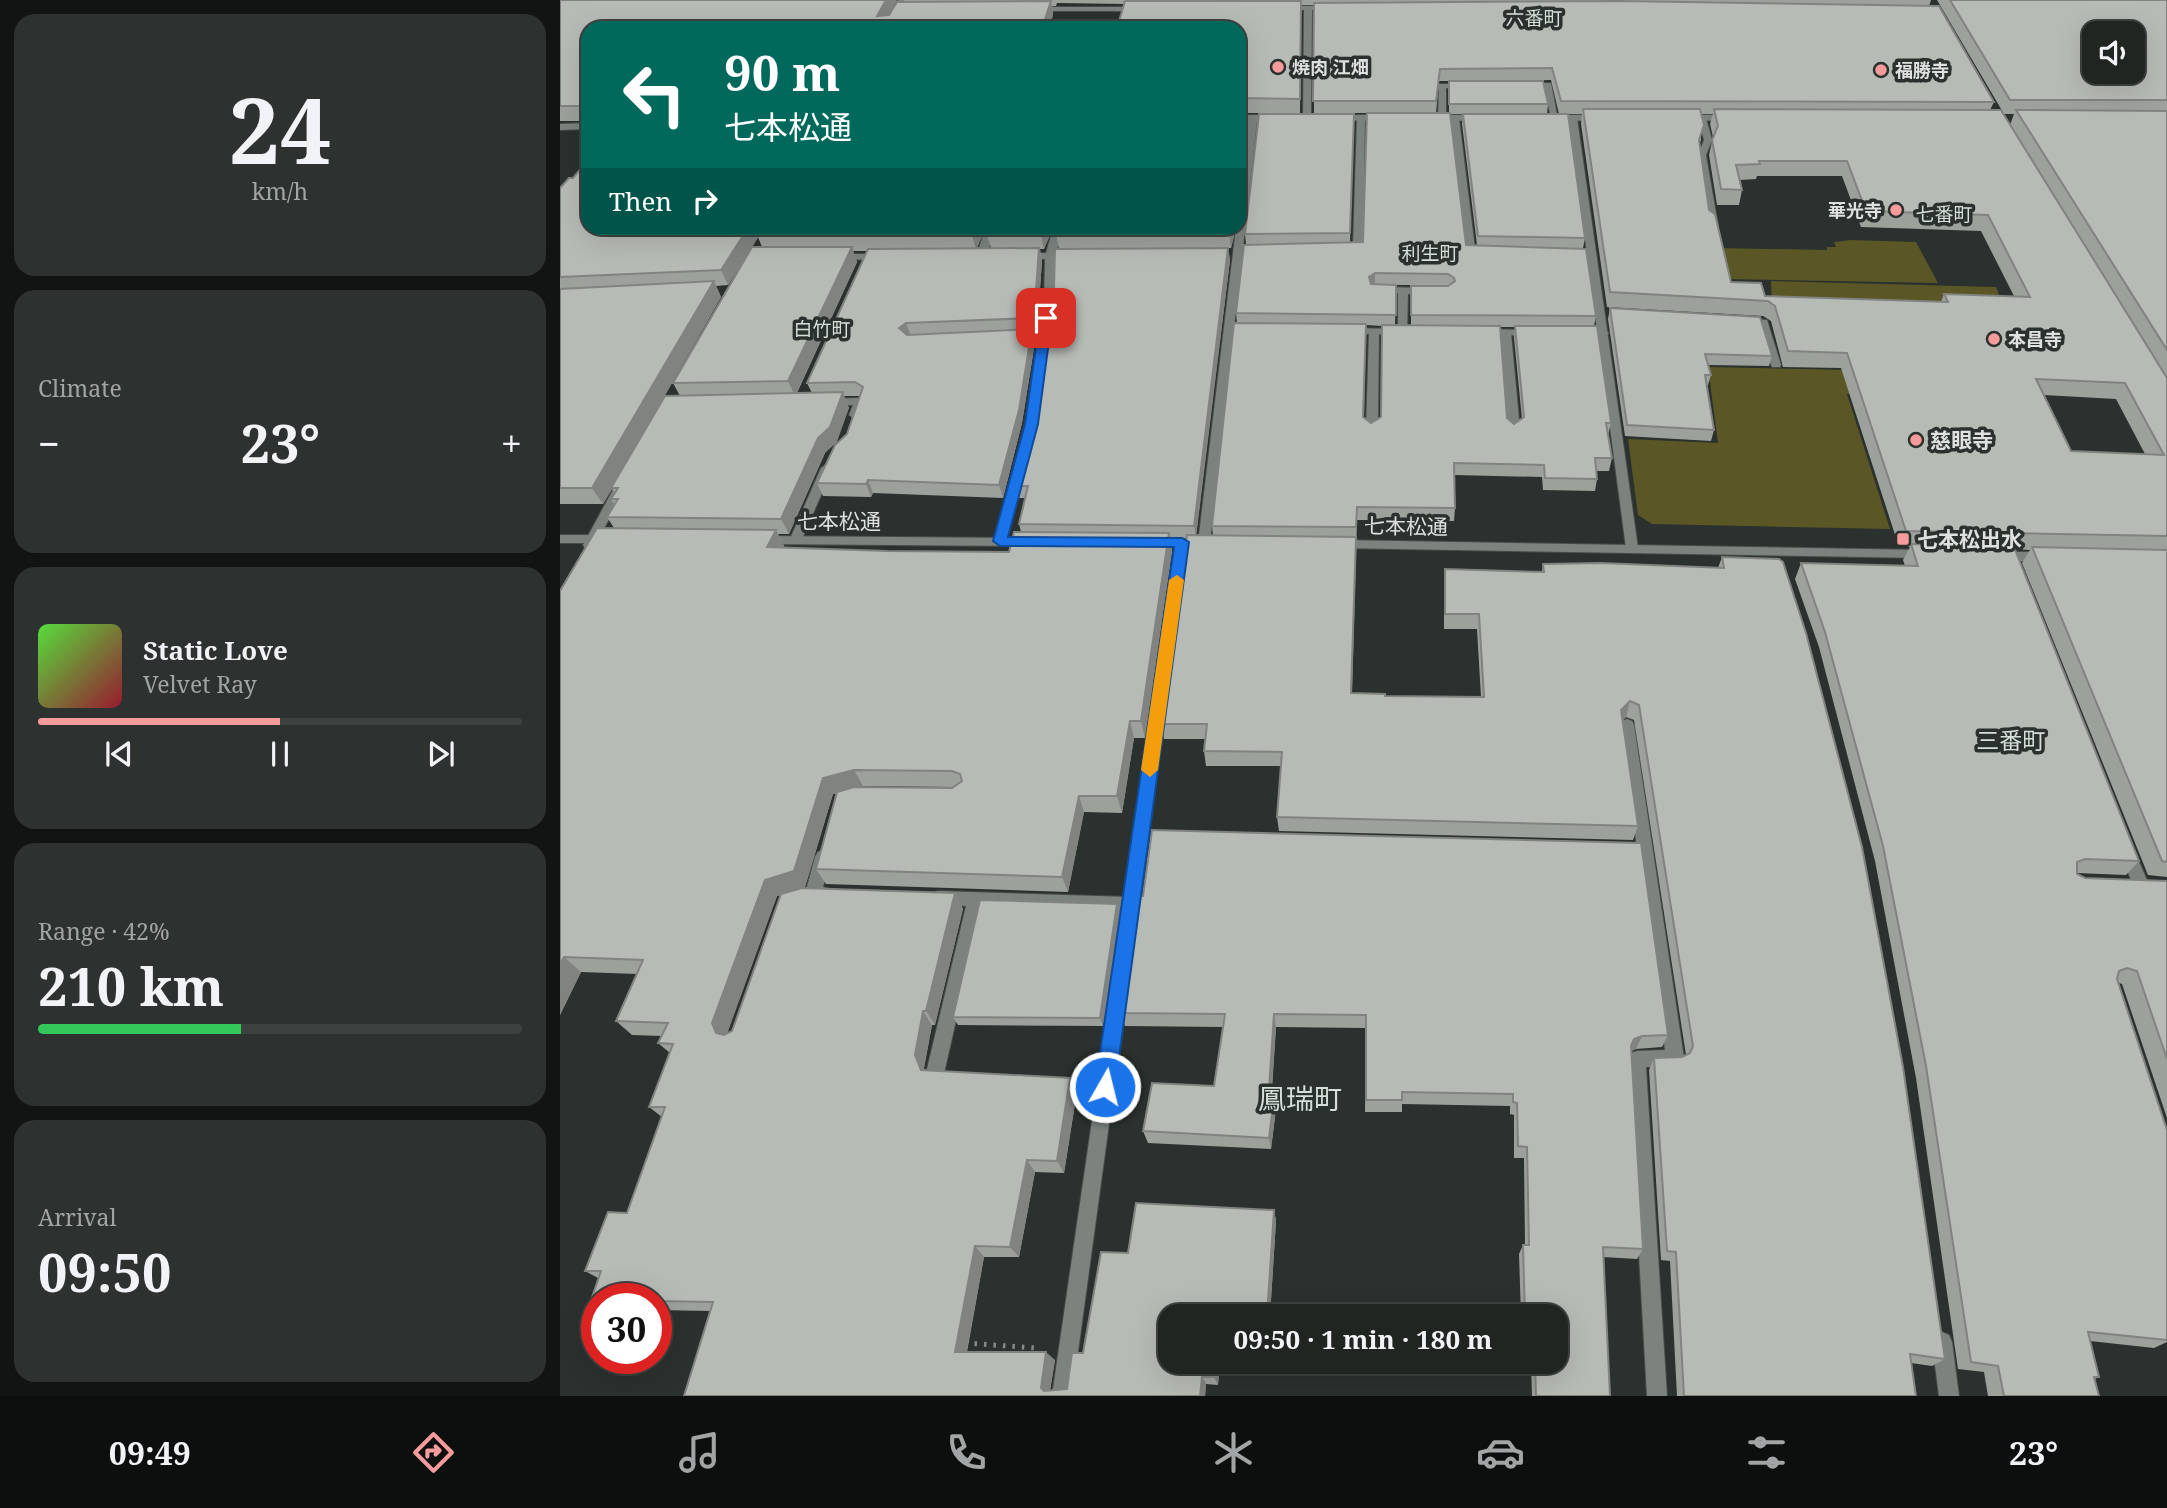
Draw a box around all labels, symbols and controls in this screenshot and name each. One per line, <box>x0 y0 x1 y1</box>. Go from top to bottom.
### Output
district label: 六番町 <box>1505 5 1563 31</box>
map controls <box>2082 21 2145 84</box>
button: sound <box>2082 21 2145 84</box>
text: 90 m <box>724 39 840 105</box>
icon: left <box>609 49 700 140</box>
place label: 焼肉 江畑 <box>1292 55 1369 79</box>
place label: 福勝寺 <box>1895 58 1949 82</box>
marker: 焼肉 江畑 <box>1270 59 1286 75</box>
marker: 福勝寺 <box>1873 62 1889 78</box>
text: 24 <box>229 67 331 191</box>
text: 七本松通 <box>724 105 852 148</box>
text: km/h <box>252 175 308 207</box>
icon: right <box>686 182 724 220</box>
text: Then <box>609 183 672 219</box>
place label: 華光寺 <box>1828 198 1882 222</box>
district label: 七番町 <box>1915 201 1973 227</box>
marker: 華光寺 <box>1888 202 1904 218</box>
district label: 利生町 <box>1401 240 1459 266</box>
pin <box>1016 288 1076 348</box>
icon: arrive <box>1027 299 1065 337</box>
district label: 白竹町 <box>793 316 851 342</box>
place label: 本昌寺 <box>2008 327 2062 351</box>
marker: 本昌寺 <box>1986 331 2002 347</box>
text: Climate <box>38 372 122 404</box>
text: 23° <box>241 407 320 478</box>
text: − <box>38 417 60 469</box>
text: + <box>501 417 522 469</box>
place label: 慈眼寺 <box>1930 426 1993 454</box>
marker: 慈眼寺 <box>1908 432 1924 448</box>
street label: 七本松通 <box>797 507 881 535</box>
street label: 七本松通 <box>1364 511 1448 541</box>
place label: 七本松出水 <box>1917 525 2022 553</box>
marker: 七本松出水 <box>1895 531 1911 547</box>
text: Static Love <box>143 632 288 668</box>
text: Velvet Ray <box>143 668 257 700</box>
district label: 三番町 <box>1977 724 2046 756</box>
icon: previous <box>100 735 138 773</box>
icon: pause <box>261 735 299 773</box>
icon: next <box>422 735 460 773</box>
text: Range · 42% <box>38 915 170 947</box>
text: 210 km <box>38 950 224 1021</box>
position arrow <box>1068 1050 1142 1124</box>
district label: 鳳瑞町 <box>1258 1079 1342 1117</box>
text: Arrival <box>38 1201 117 1233</box>
text: 09:50 <box>38 1236 171 1307</box>
speed limit sign: 30 <box>581 1283 672 1374</box>
text: 09:50 · 1 min · 180 m <box>1233 1321 1493 1357</box>
icon: directions <box>409 1428 458 1477</box>
icon: music <box>675 1428 724 1477</box>
icon: phone <box>942 1428 991 1477</box>
icon: climate <box>1209 1428 1258 1477</box>
icon: car <box>1476 1428 1525 1477</box>
icon: filters <box>1742 1428 1791 1477</box>
text: 09:49 <box>109 1431 191 1474</box>
text: 23° <box>2009 1431 2058 1474</box>

